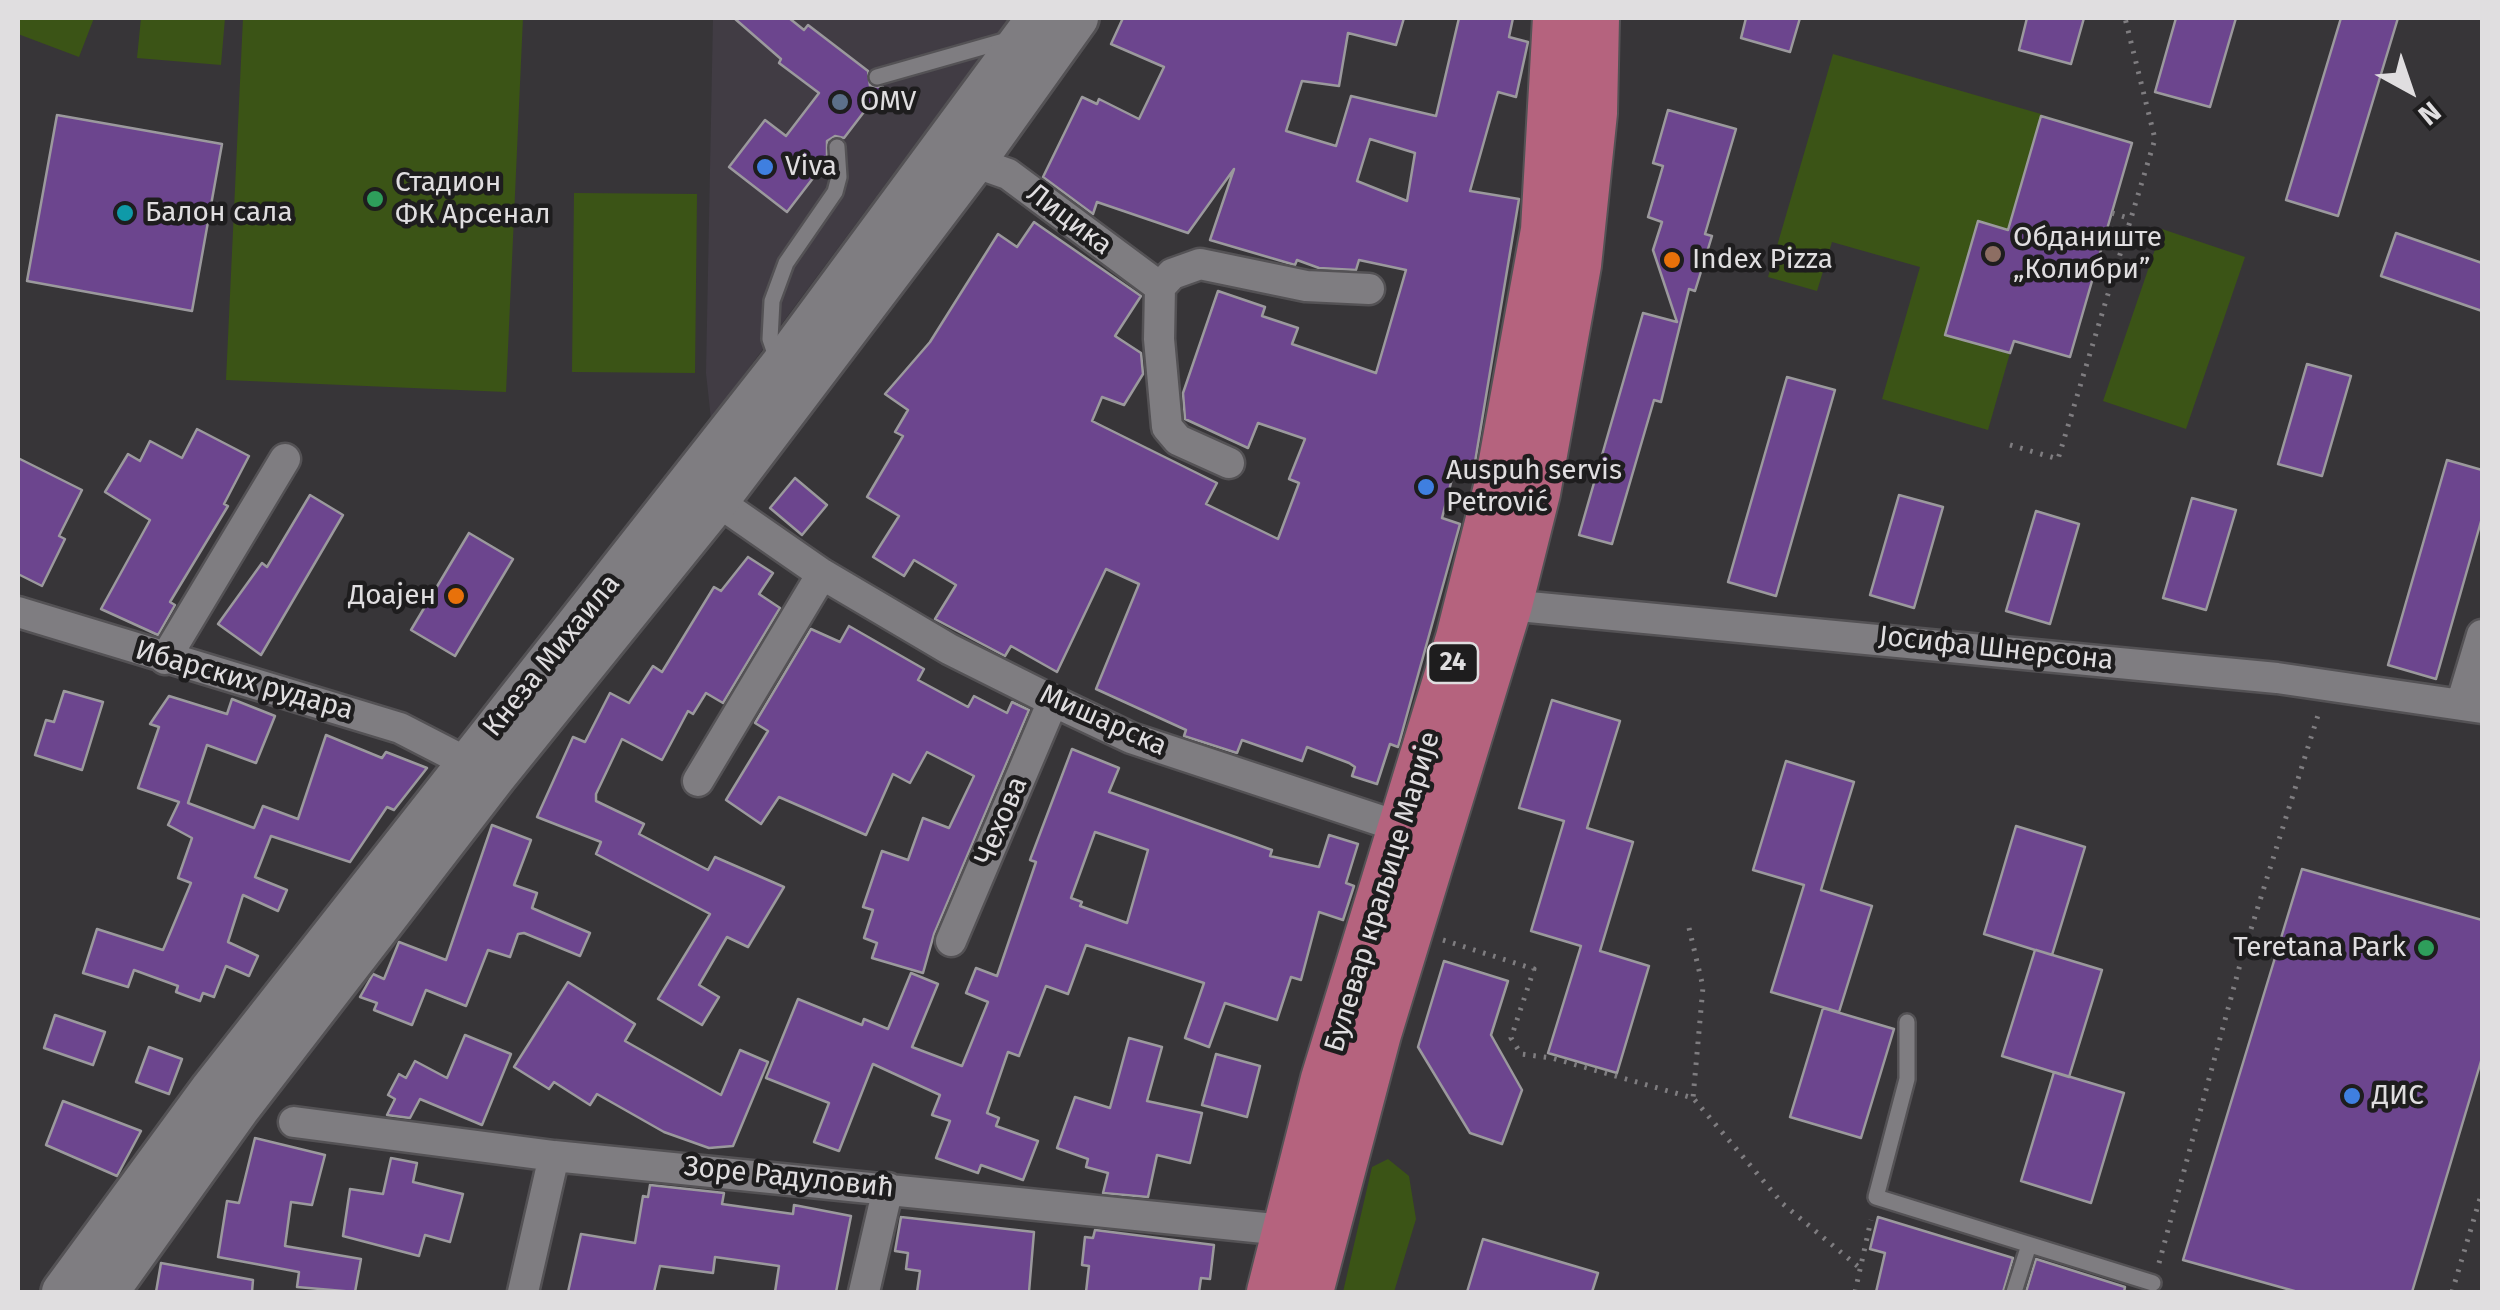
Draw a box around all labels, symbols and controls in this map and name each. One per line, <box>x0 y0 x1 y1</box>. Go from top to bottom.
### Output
north arrow <box>2360 40 2460 140</box>
place label: OMV <box>860 85 916 119</box>
marker: OMV <box>829 91 851 113</box>
text: N <box>2412 95 2447 132</box>
place label: Viva <box>785 150 837 184</box>
marker: Viva <box>754 156 776 178</box>
place label: Стадион ФК Арсенал <box>395 166 551 232</box>
street label: Лицика <box>1020 177 1118 263</box>
marker: Стадион ФК Арсенал <box>364 188 386 210</box>
place label: Балон сала <box>145 196 293 230</box>
marker: Балон сала <box>114 202 136 224</box>
place label: Обданиште „Колибри” <box>2013 221 2162 287</box>
place label: Index Pizza <box>1692 243 1833 277</box>
marker: Обданиште „Колибри” <box>1982 243 2004 265</box>
marker: Index Pizza <box>1661 249 1683 271</box>
place label: Auspuh servis Petrović <box>1446 454 1622 520</box>
marker: Auspuh servis Petrović <box>1415 476 1437 498</box>
street label: Кнеза Михаила <box>476 568 628 744</box>
place label: Доајен <box>348 579 436 613</box>
marker: Доајен <box>445 585 467 607</box>
street label: Јосифа Шнерсона <box>1877 620 2115 678</box>
street label: Ибарских рудара <box>131 634 357 728</box>
road number: 24 <box>1428 643 1478 683</box>
street label: Мишарска <box>1034 678 1172 764</box>
street label: Булевар краљице Марије <box>1318 728 1448 1056</box>
street label: Чехова <box>968 772 1036 870</box>
place label: Teretana Park <box>2233 931 2406 965</box>
marker: Teretana Park <box>2415 937 2437 959</box>
place label: ДИС <box>2372 1079 2424 1113</box>
marker: ДИС <box>2341 1085 2363 1107</box>
street label: Зоре Радуловић <box>682 1150 896 1206</box>

